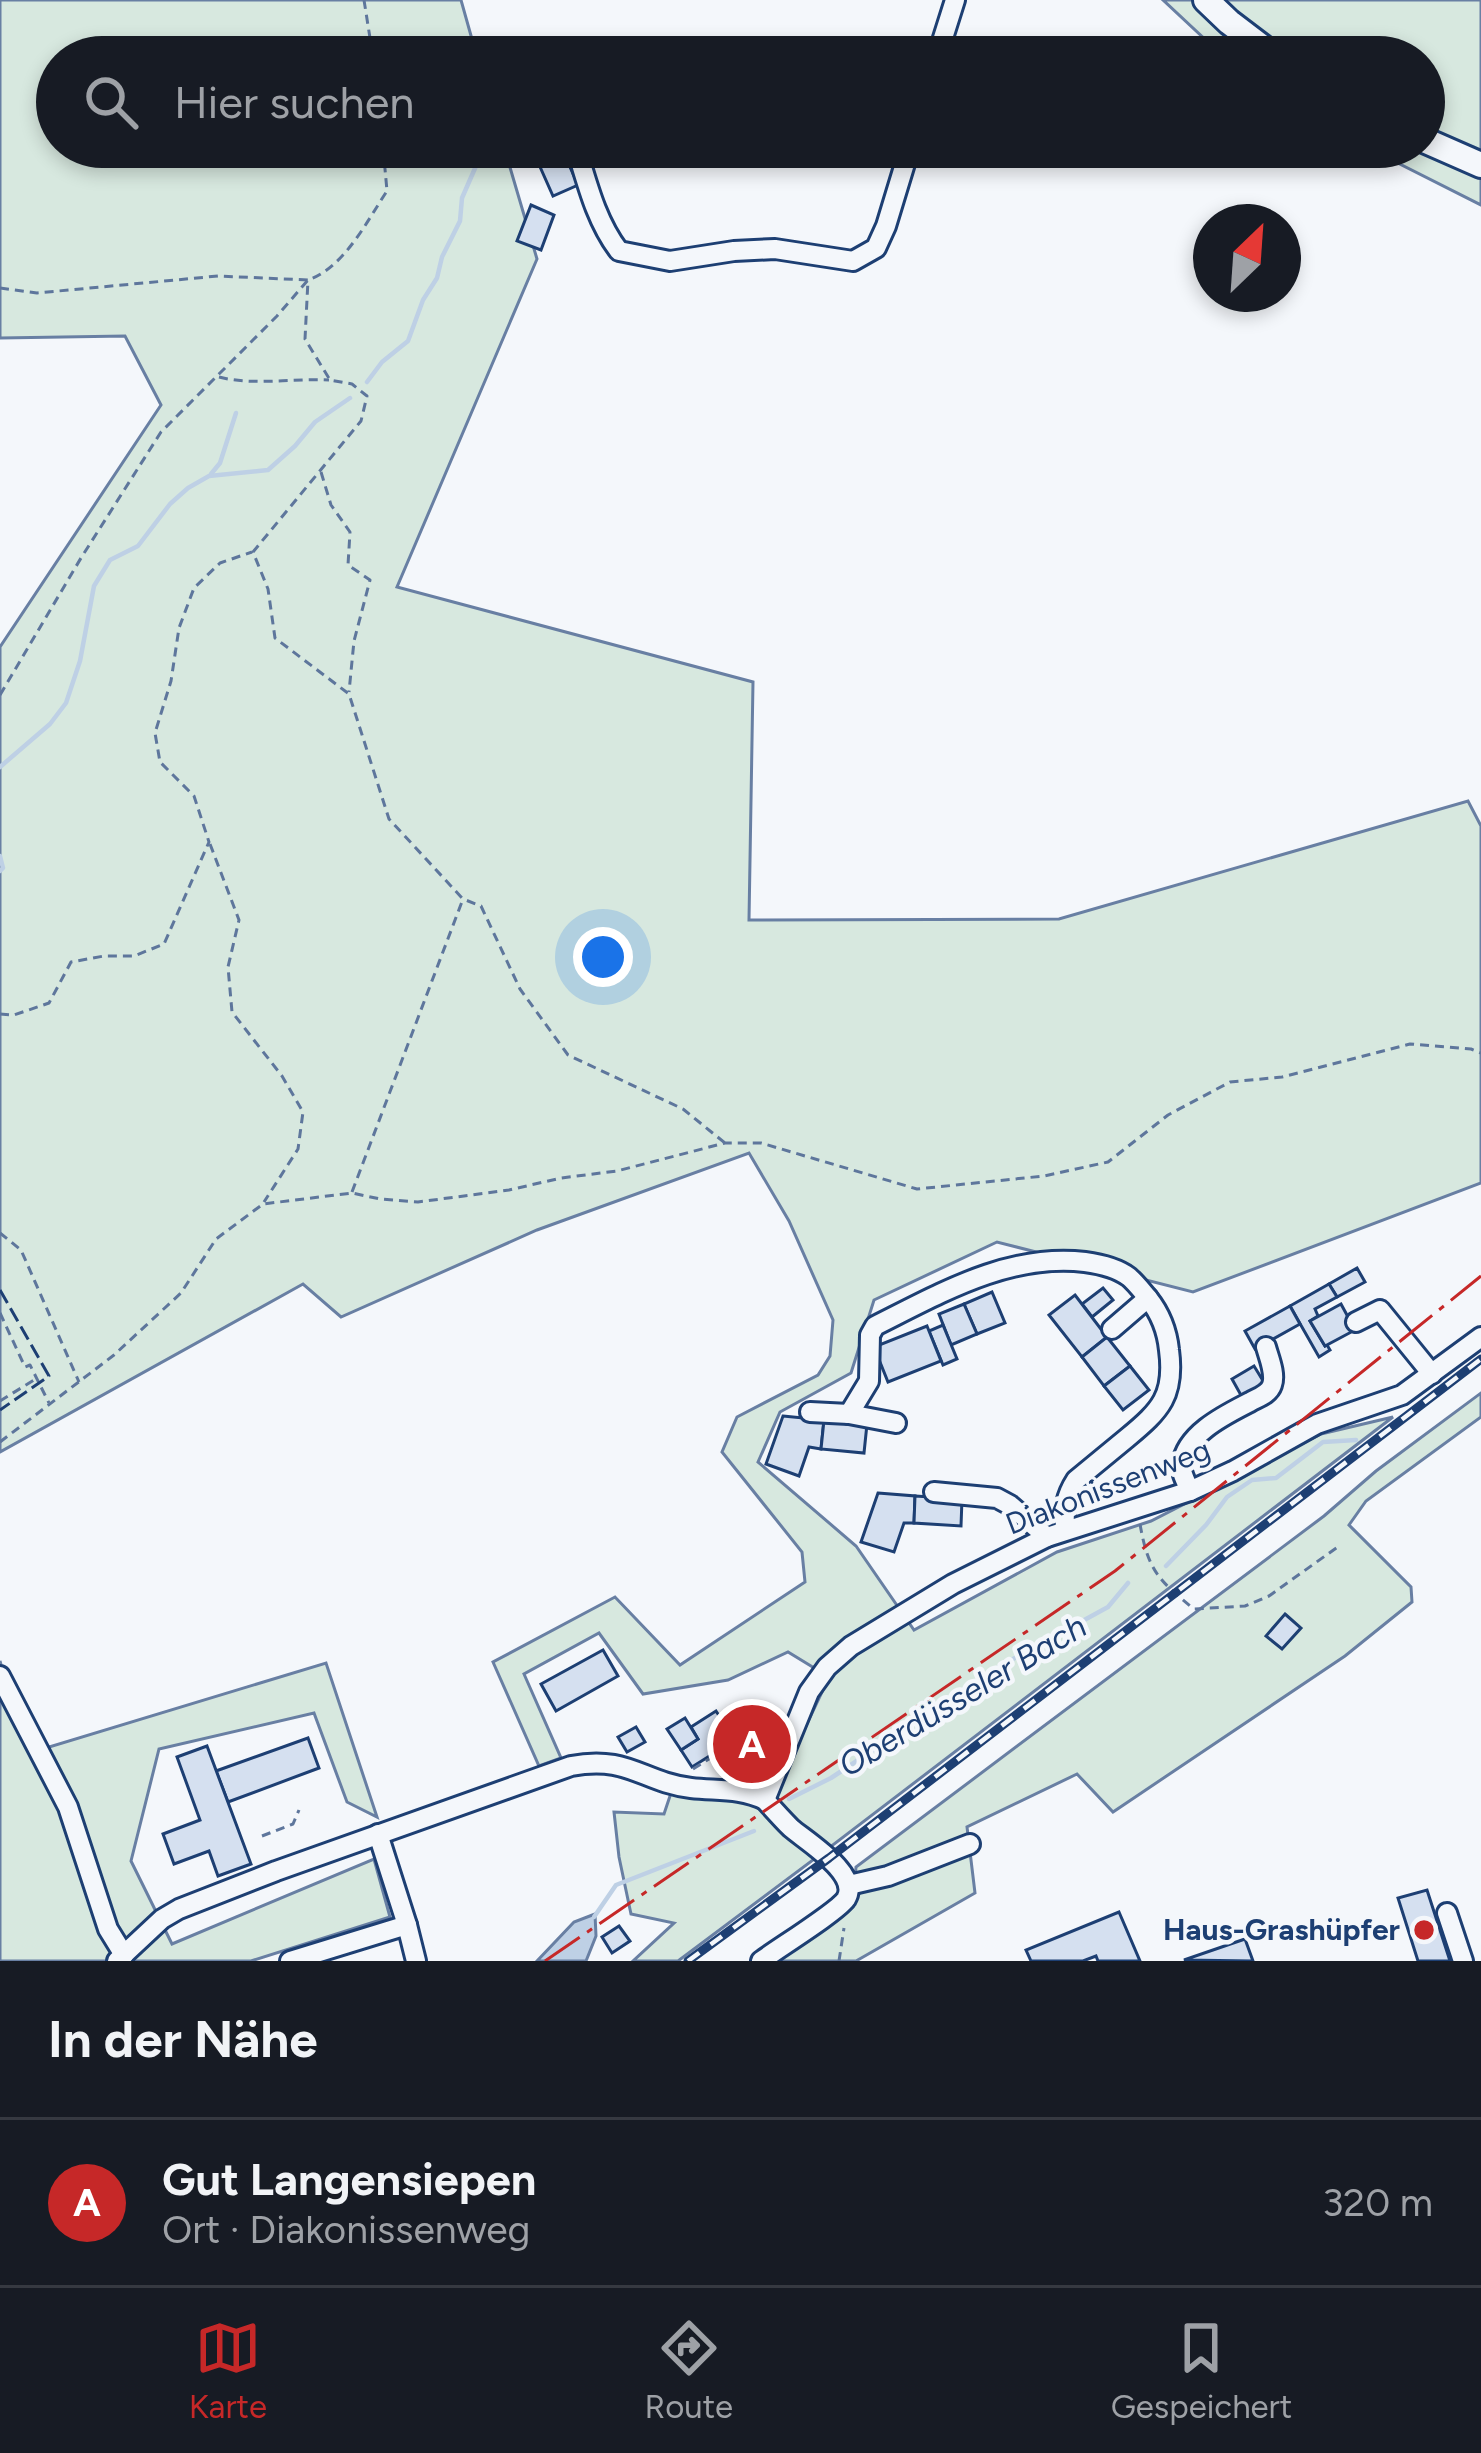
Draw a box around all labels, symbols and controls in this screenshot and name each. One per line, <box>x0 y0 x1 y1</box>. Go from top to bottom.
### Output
search box <box>36 36 1445 168</box>
icon: search <box>78 69 144 135</box>
text: Hier suchen <box>174 75 414 129</box>
north arrow <box>1193 204 1301 312</box>
your location <box>573 927 633 987</box>
street label: Diakonissenweg <box>1000 1431 1215 1543</box>
water label: Oberdüsseler Bach <box>831 1606 1093 1785</box>
pin: A <box>713 1699 791 1789</box>
place label: Haus-Grashüpfer <box>1163 1911 1400 1948</box>
marker: Haus-Grashüpfer <box>1411 1917 1437 1943</box>
text: In der Nähe <box>48 2009 318 2070</box>
text: Gut Langensiepen <box>162 2152 536 2206</box>
text: A <box>73 2179 101 2226</box>
text: 320 m <box>1322 2179 1433 2226</box>
text: Ort · Diakonissenweg <box>162 2206 530 2253</box>
tab: Karte <box>189 2315 267 2426</box>
tab: Route <box>645 2315 733 2426</box>
tab: Gespeichert <box>1111 2315 1292 2426</box>

